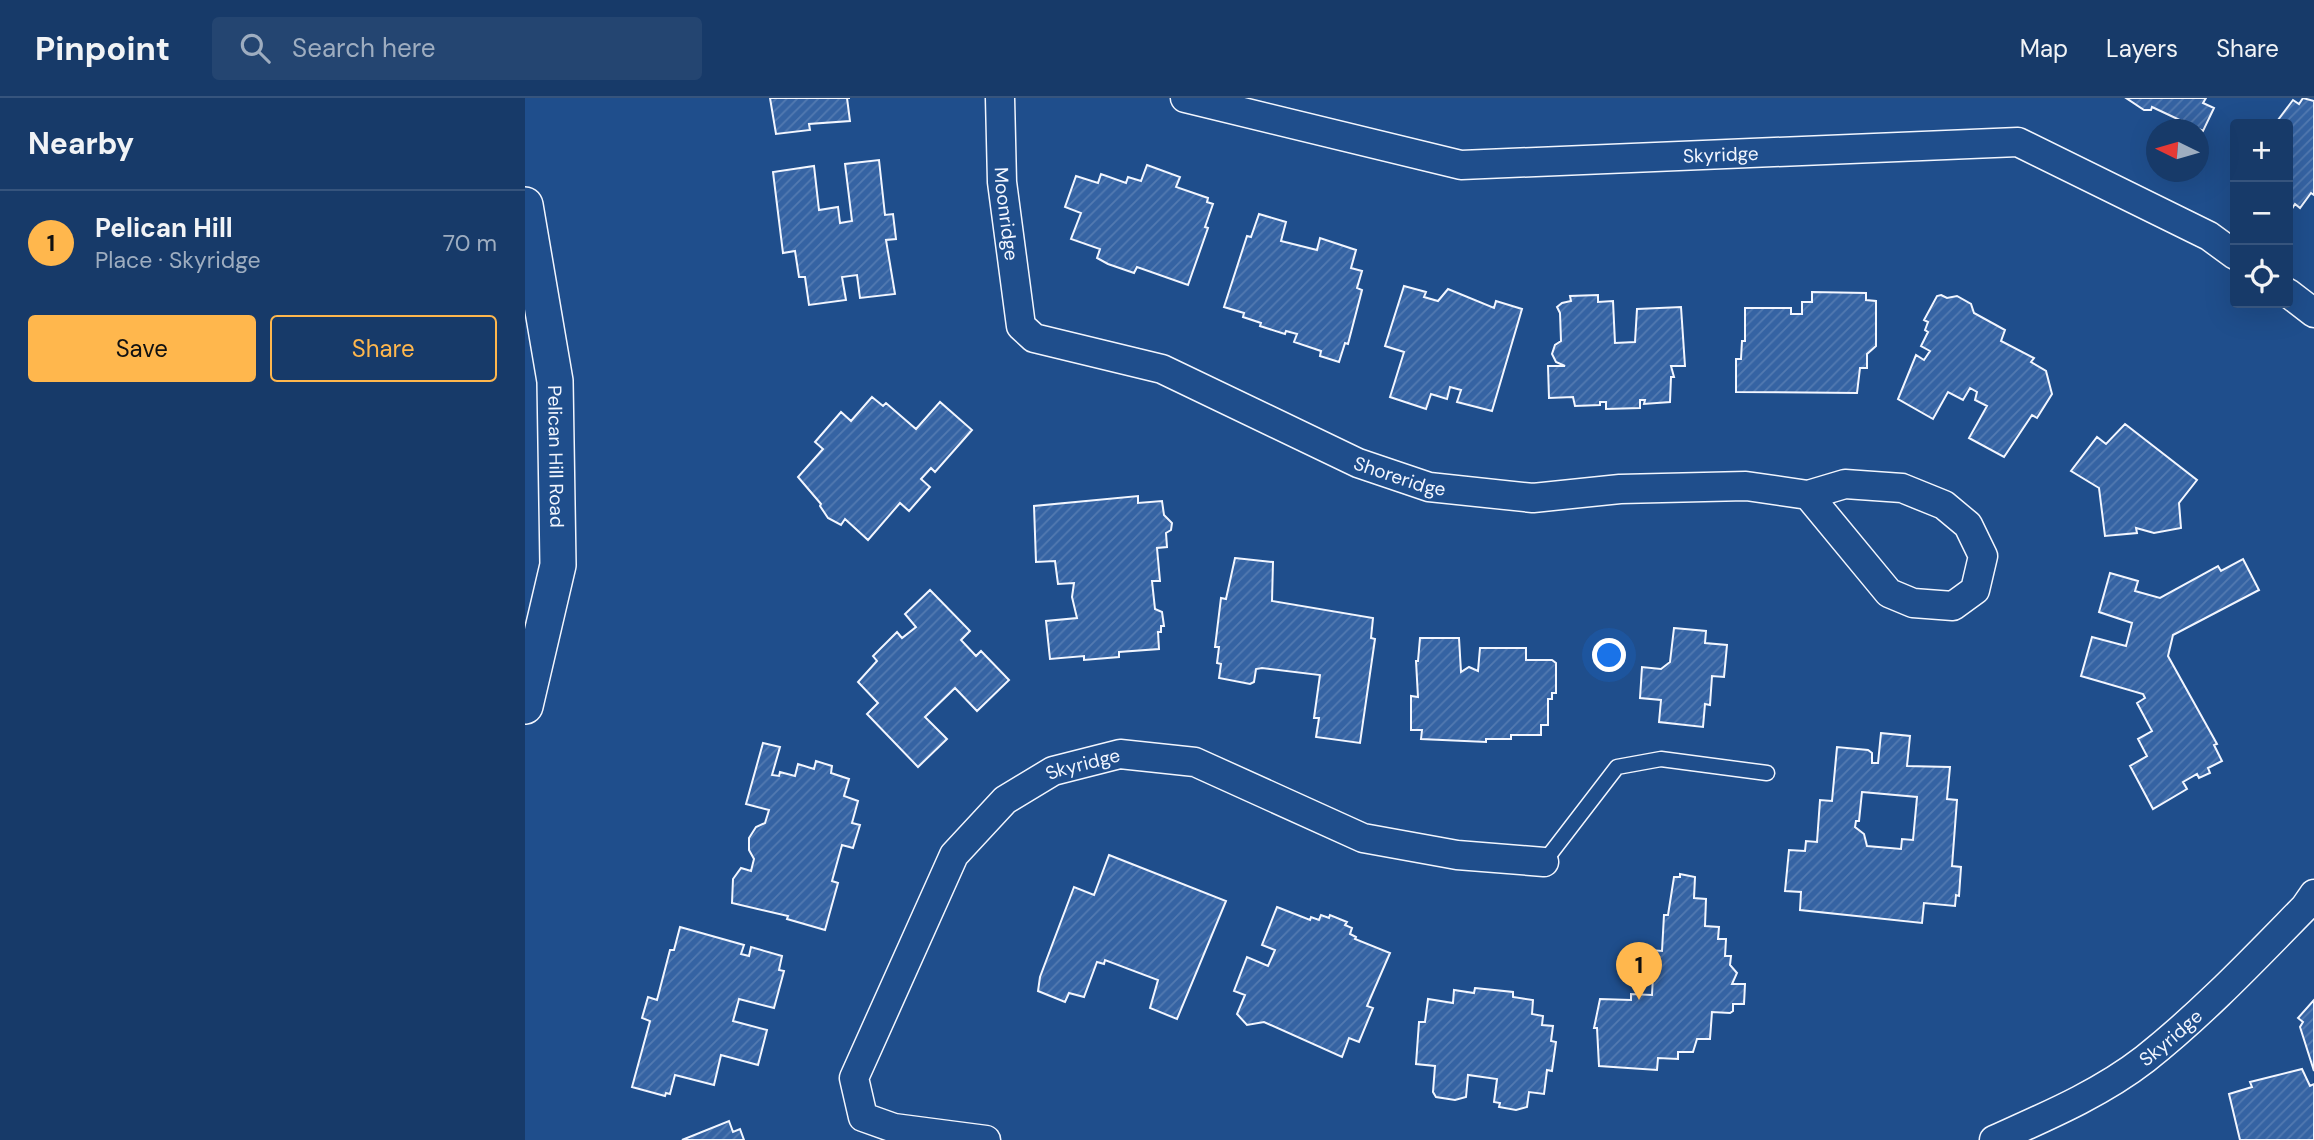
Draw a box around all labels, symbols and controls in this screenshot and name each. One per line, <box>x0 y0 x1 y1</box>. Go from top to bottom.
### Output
search box <box>212 17 702 80</box>
text: Pinpoint <box>35 27 170 70</box>
icon: search <box>236 29 274 67</box>
text: Search here <box>292 31 436 65</box>
text: Map <box>2020 33 2068 64</box>
text: Layers <box>2106 33 2178 64</box>
text: Share <box>2216 33 2279 64</box>
north arrow <box>2146 119 2209 182</box>
map controls <box>2230 119 2293 308</box>
button: + <box>2230 119 2293 182</box>
text: Nearby <box>28 124 134 163</box>
street label: Skyridge <box>1682 141 1759 169</box>
street label: Moonridge <box>989 167 1024 262</box>
button: − <box>2230 182 2293 245</box>
text: Pelican Hill <box>95 211 233 245</box>
text: 1 <box>47 228 55 258</box>
text: 70 m <box>443 228 497 258</box>
text: Place · Skyridge <box>95 245 261 275</box>
button: locate <box>2230 245 2293 308</box>
button: Save <box>28 315 256 382</box>
button: Share <box>270 315 497 382</box>
street label: Pelican Hill Road <box>542 385 569 528</box>
street label: Shoreridge <box>1350 450 1447 502</box>
your location <box>1592 638 1626 672</box>
street label: Skyridge <box>1041 742 1123 786</box>
pin: 1 <box>1616 942 1662 1000</box>
street label: Skyridge <box>2134 1004 2208 1072</box>

